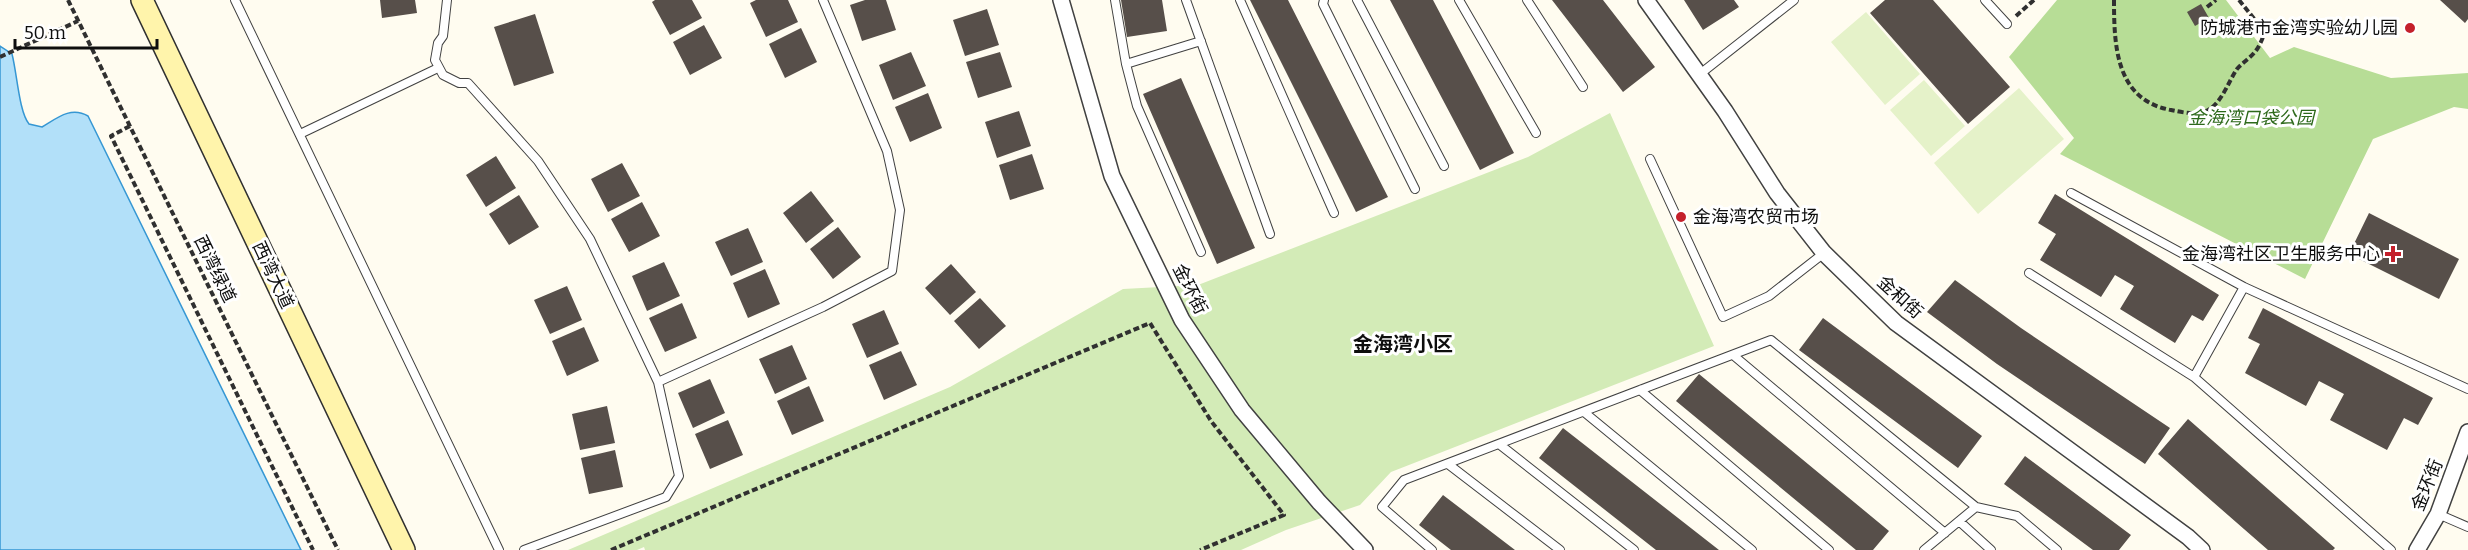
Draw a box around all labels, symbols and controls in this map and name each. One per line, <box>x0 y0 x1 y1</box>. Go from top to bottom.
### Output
scale bar <box>15 12 158 50</box>
place label: 防城港市金湾实验幼儿园 <box>2200 17 2398 39</box>
marker: 防城港市金湾实验幼儿园 <box>2403 21 2417 35</box>
text: 50 m <box>24 22 66 44</box>
park label: 金海湾口袋公园 <box>2188 107 2317 129</box>
place label: 金海湾农贸市场 <box>1693 206 1819 228</box>
marker: 金海湾农贸市场 <box>1674 210 1688 224</box>
street label: 西湾绿道 <box>189 232 241 306</box>
street label: 西湾大道 <box>248 238 298 312</box>
place label: 金海湾社区卫生服务中心 <box>2182 243 2380 265</box>
marker: 金海湾社区卫生服务中心 <box>2384 245 2402 263</box>
street label: 金环街 <box>1168 260 1212 318</box>
street label: 金和街 <box>1873 271 1927 323</box>
district label: 金海湾小区 <box>1353 332 1453 356</box>
street label: 金环街 <box>2407 456 2447 514</box>

